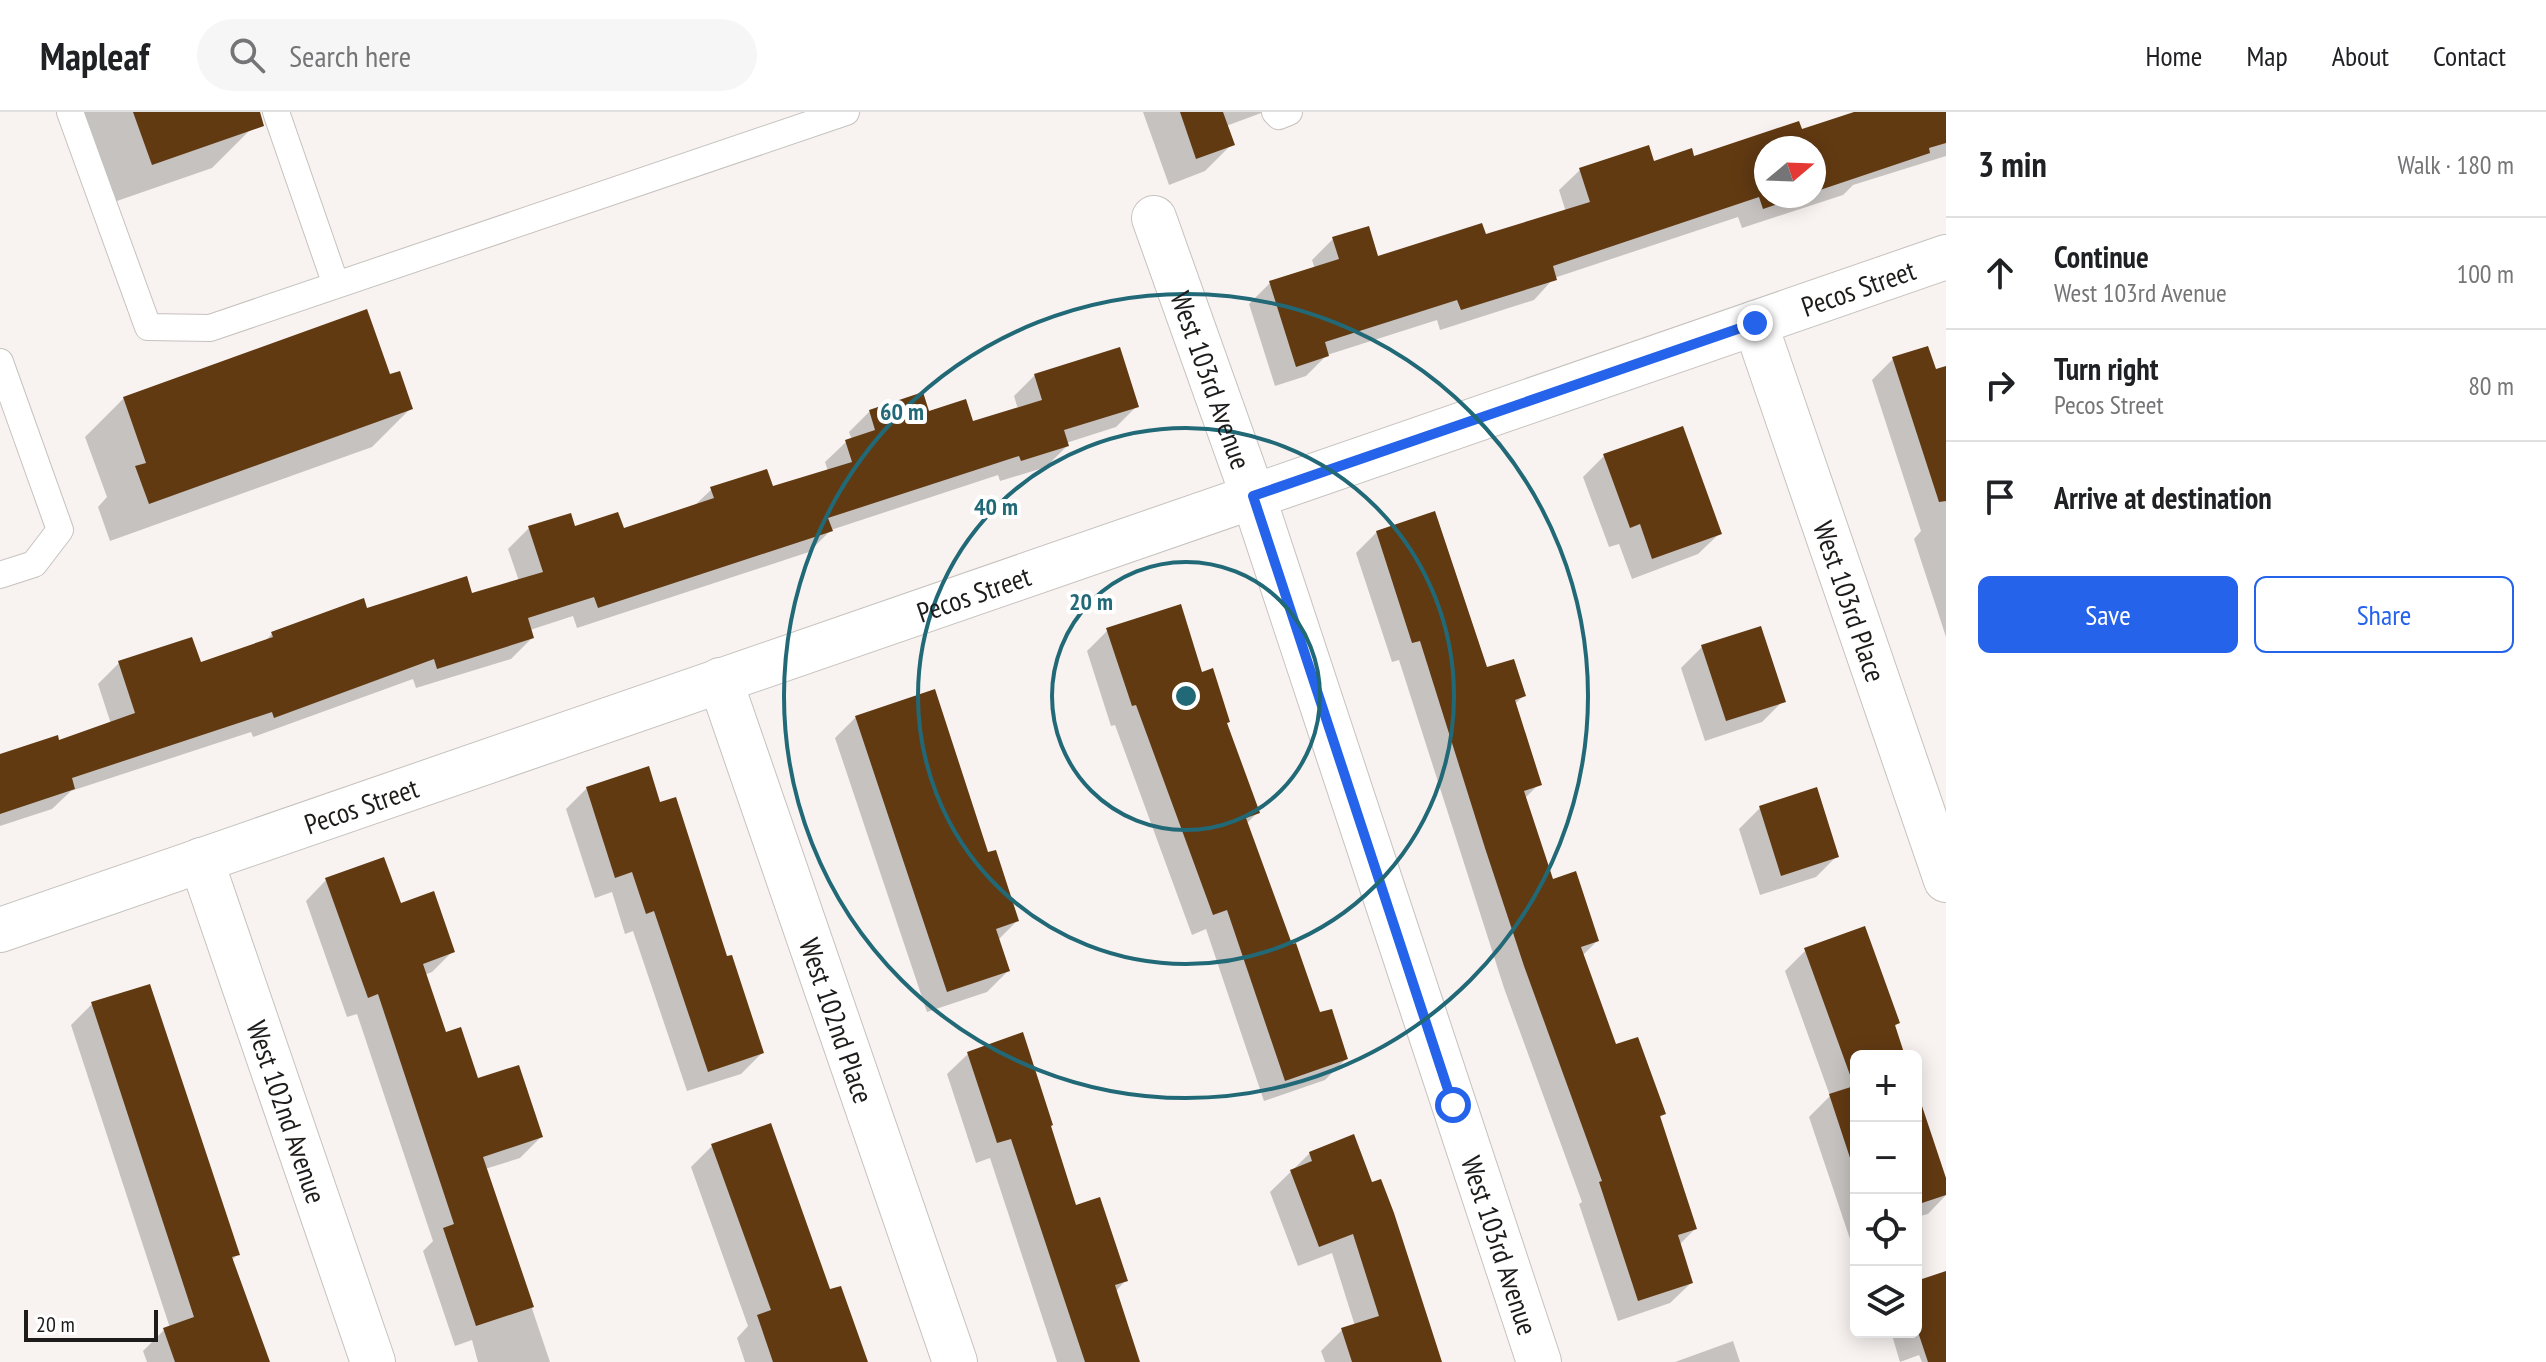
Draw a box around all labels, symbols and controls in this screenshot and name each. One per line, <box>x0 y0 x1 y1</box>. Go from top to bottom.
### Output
search box <box>197 19 757 91</box>
text: Mapleaf <box>40 31 149 80</box>
icon: search <box>225 33 269 77</box>
text: Search here <box>289 36 411 75</box>
text: Home <box>2146 37 2202 74</box>
text: Map <box>2246 37 2288 74</box>
text: About <box>2332 37 2389 74</box>
text: Contact <box>2433 37 2506 74</box>
north arrow <box>1754 136 1826 208</box>
text: 3 min <box>1978 142 2047 186</box>
text: Walk · 180 m <box>2397 148 2514 181</box>
text: Continue <box>2054 237 2149 276</box>
street label: Pecos Street <box>1796 251 1920 324</box>
icon: ahead <box>1978 251 2022 295</box>
text: 100 m <box>2456 257 2514 290</box>
text: West 103rd Avenue <box>2054 276 2227 309</box>
street label: West 103rd Avenue <box>1163 286 1260 474</box>
route end <box>1737 305 1773 341</box>
text: Turn right <box>2054 349 2158 388</box>
icon: right <box>1978 363 2022 407</box>
text: 80 m <box>2468 369 2514 402</box>
text: Pecos Street <box>2054 388 2164 421</box>
text: 60 m <box>880 396 924 427</box>
icon: arrive <box>1978 475 2022 519</box>
text: Arrive at destination <box>2054 478 2272 517</box>
text: 40 m <box>974 491 1018 522</box>
street label: West 103rd Place <box>1806 516 1895 686</box>
street label: Pecos Street <box>912 556 1036 630</box>
button: Save <box>1978 576 2238 653</box>
button: Share <box>2254 576 2514 653</box>
text: 20 m <box>1069 586 1113 617</box>
centre of rings <box>1172 682 1200 710</box>
street label: Pecos Street <box>299 768 423 842</box>
street label: West 102nd Place <box>792 933 883 1108</box>
street label: West 102nd Avenue <box>239 1015 336 1208</box>
map controls <box>1850 1050 1922 1338</box>
button: + <box>1850 1050 1922 1122</box>
route start <box>1435 1087 1471 1123</box>
button: − <box>1850 1122 1922 1194</box>
street label: West 103rd Avenue <box>1454 1151 1547 1339</box>
button: locate <box>1850 1194 1922 1266</box>
button: layers <box>1850 1266 1922 1338</box>
scale bar <box>24 1306 158 1342</box>
text: 20 m <box>36 1310 75 1338</box>

